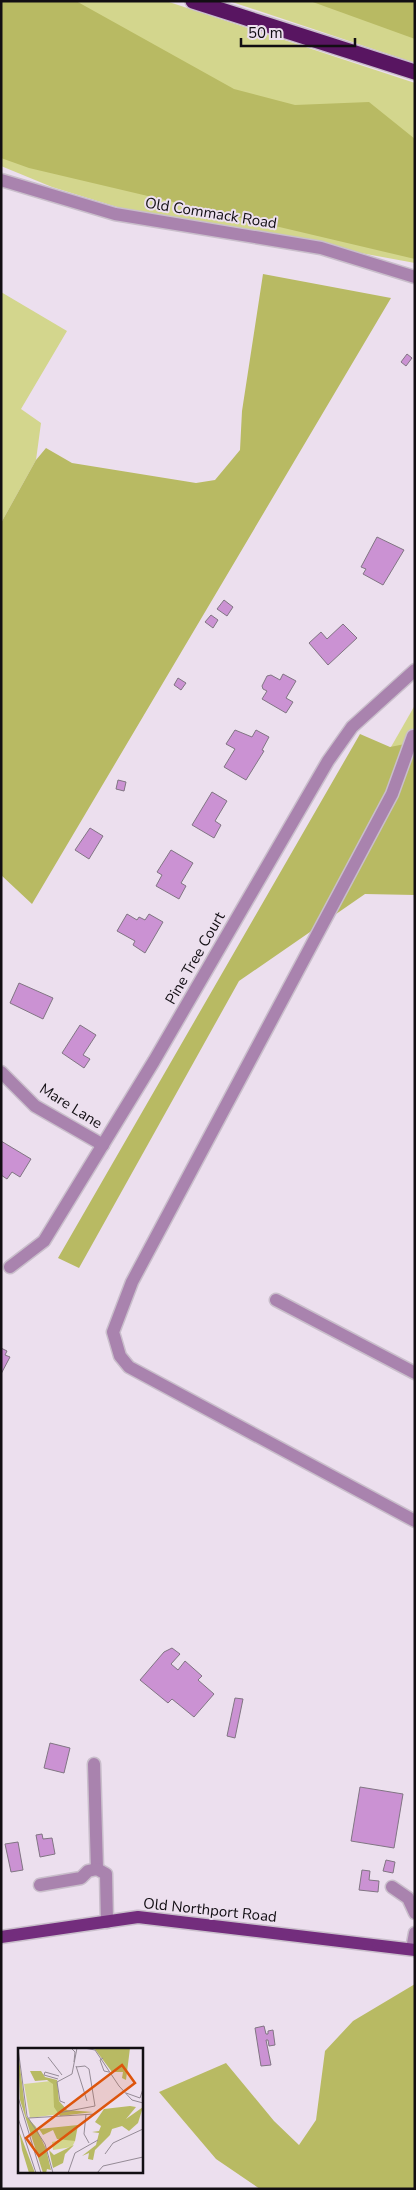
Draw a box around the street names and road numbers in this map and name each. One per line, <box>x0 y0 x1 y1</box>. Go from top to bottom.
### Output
street label: Old Commack Road <box>144 193 278 233</box>
street label: Pine Tree Court <box>160 907 230 1008</box>
street label: Mare Lane <box>36 1079 106 1133</box>
street label: Old Northport Road <box>142 1893 278 1927</box>

